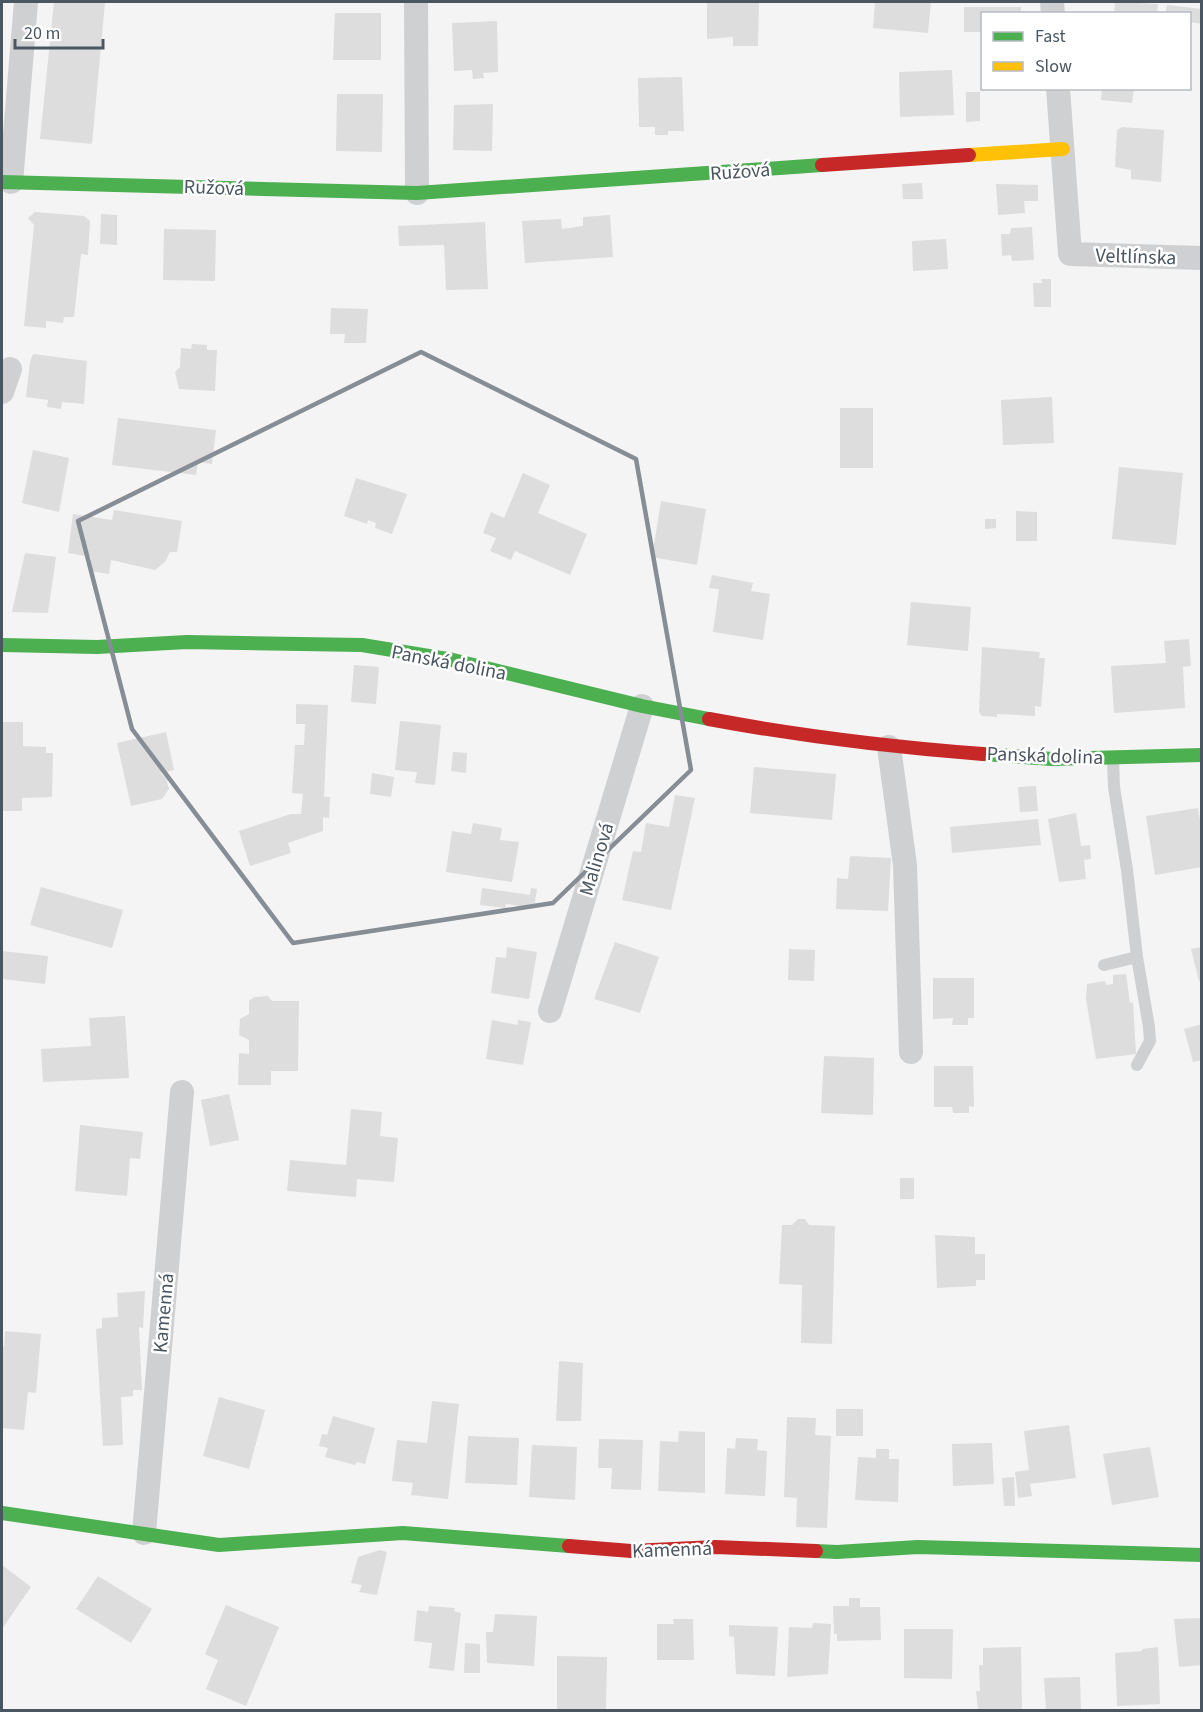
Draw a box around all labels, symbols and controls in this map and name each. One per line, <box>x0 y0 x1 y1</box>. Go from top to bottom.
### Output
scale bar <box>15 12 104 50</box>
legend <box>981 12 1191 90</box>
text: 20 m <box>24 21 60 46</box>
text: Fast <box>1035 24 1066 49</box>
text: Slow <box>1035 54 1072 79</box>
street label: Ružová <box>709 156 771 188</box>
street label: Ružová <box>183 173 245 203</box>
street label: Veltlínska <box>1095 242 1177 272</box>
street label: Panská dolina <box>389 638 509 688</box>
street label: Panská dolina <box>986 740 1104 772</box>
street label: Malinová <box>573 819 621 899</box>
street label: Kamenná <box>147 1272 181 1354</box>
street label: Kamenná <box>632 1535 713 1565</box>

